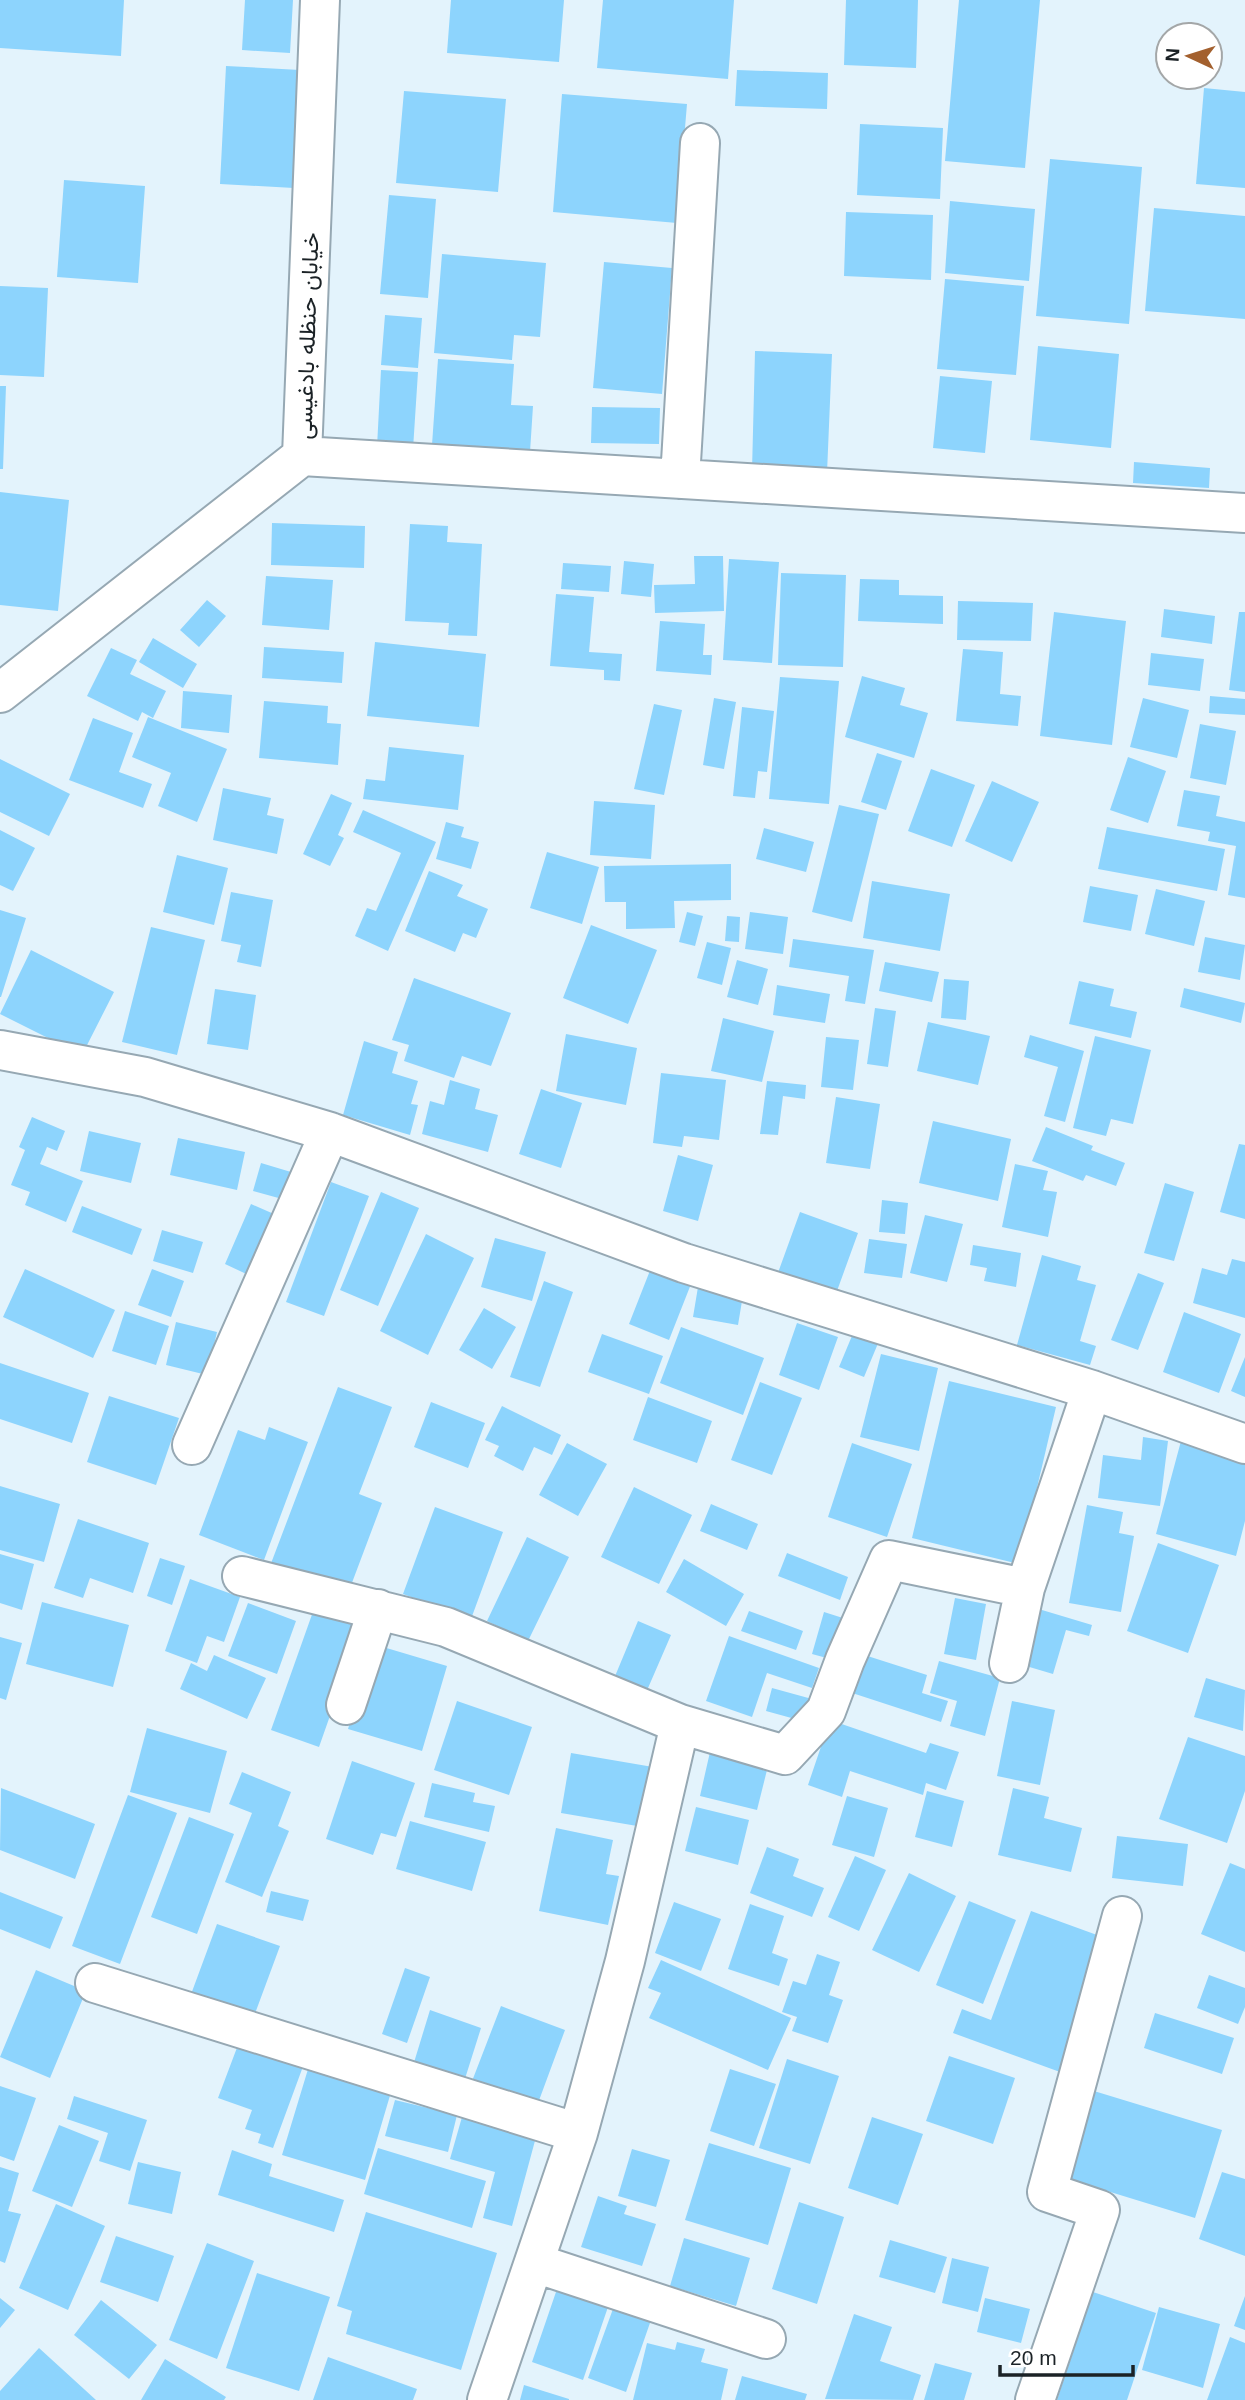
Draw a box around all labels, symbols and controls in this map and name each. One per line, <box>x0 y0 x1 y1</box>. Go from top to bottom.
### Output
north arrow <box>1154 21 1224 91</box>
text: N <box>1162 47 1183 62</box>
street label: خیابان حنظله بادغیسی <box>290 232 325 440</box>
scale bar <box>1000 2334 1133 2378</box>
text: 20 m <box>1010 2346 1057 2369</box>

